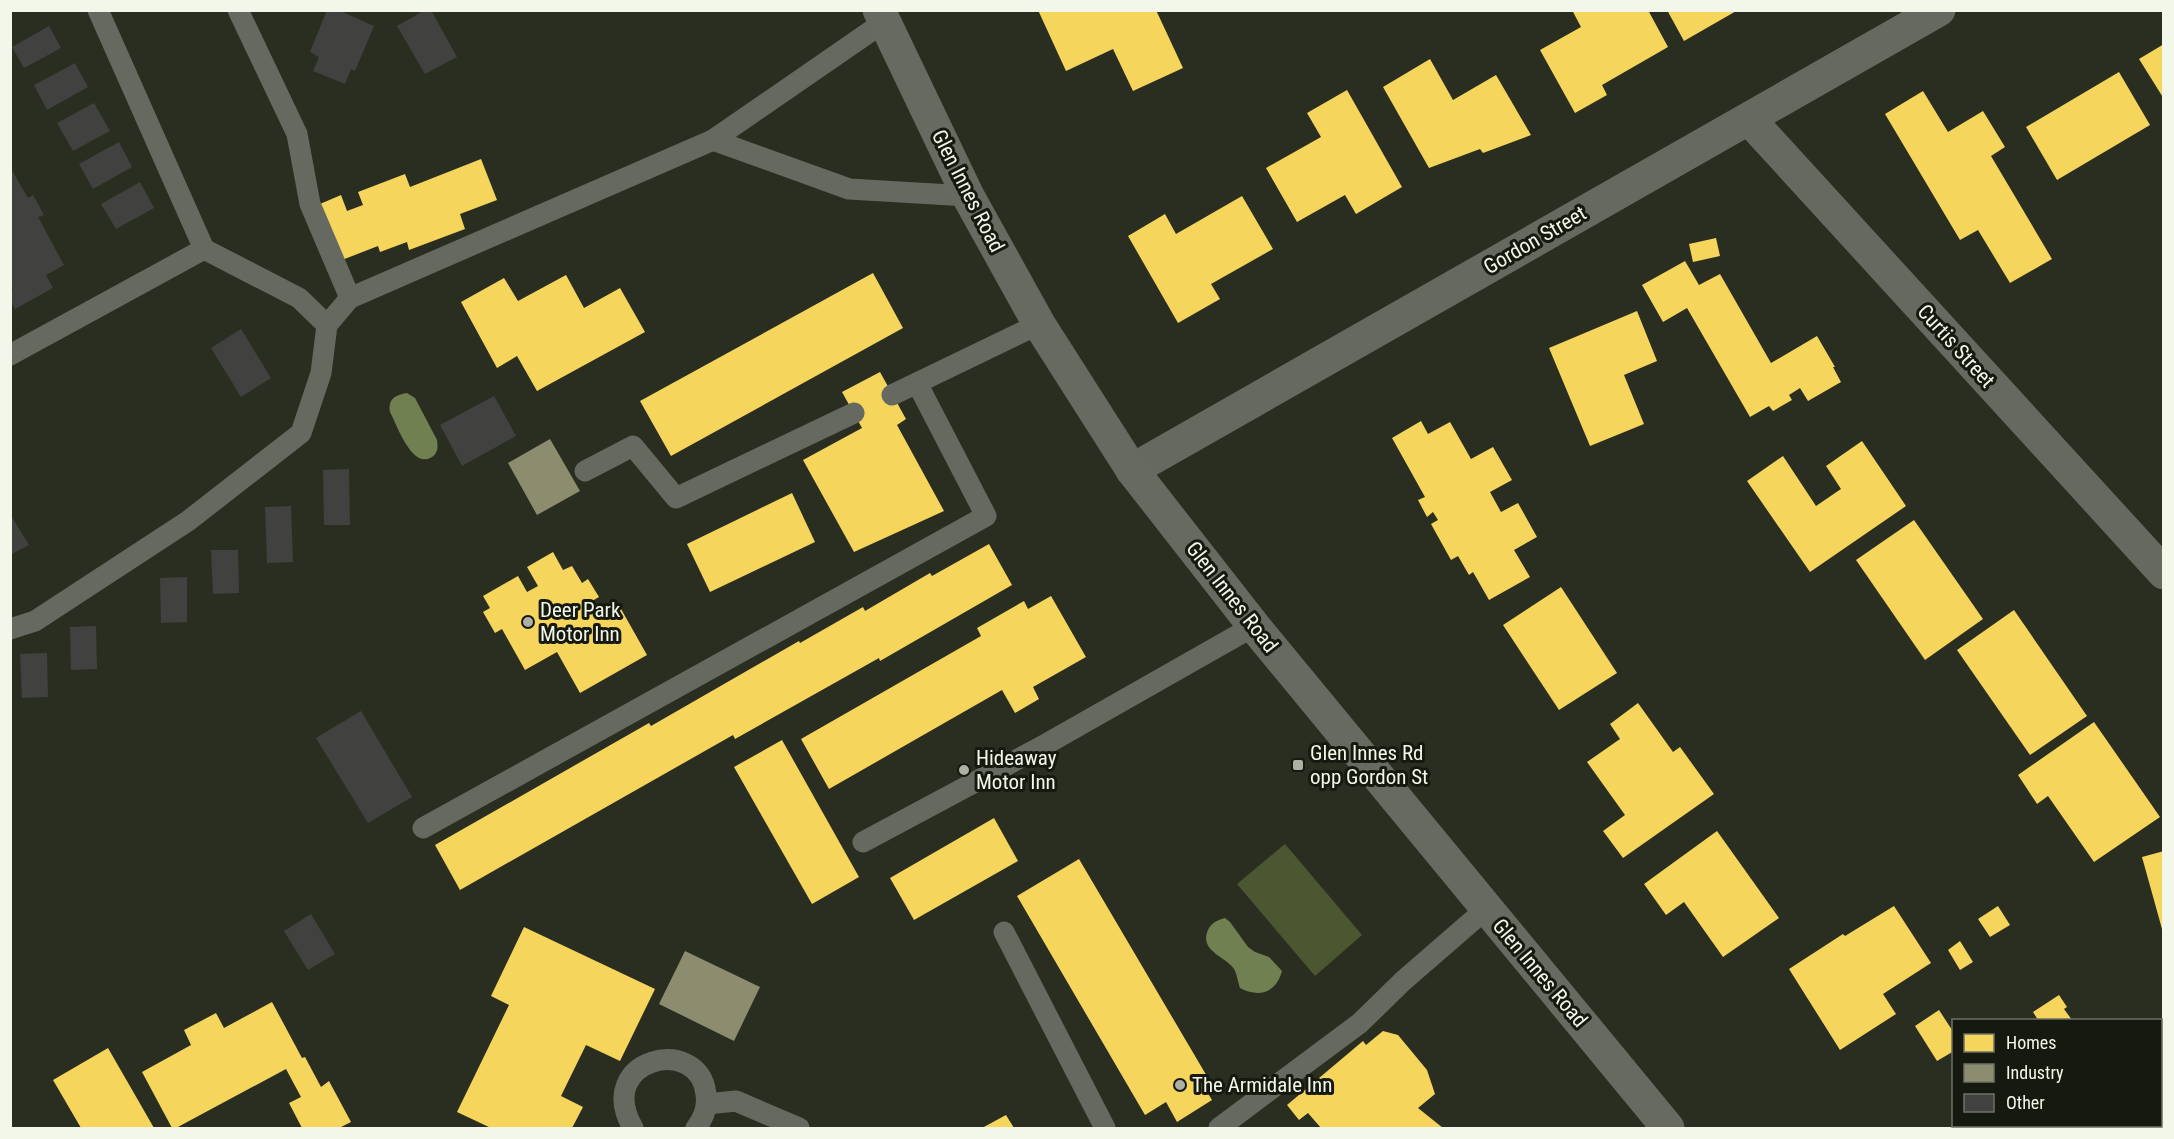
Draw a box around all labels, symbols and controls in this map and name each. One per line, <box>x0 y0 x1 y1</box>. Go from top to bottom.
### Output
street label: Glen Innes Road <box>927 126 1009 256</box>
street label: Gordon Street <box>1480 201 1590 279</box>
street label: Curtis Street <box>1912 299 2000 393</box>
street label: Glen Innes Road <box>1181 537 1283 657</box>
place label: Deer Park Motor Inn <box>540 598 621 646</box>
marker: Deer Park Motor Inn <box>521 615 535 629</box>
place label: Glen Innes Rd opp Gordon St <box>1310 741 1428 789</box>
place label: Hideaway Motor Inn <box>976 746 1057 794</box>
marker: Glen Innes Rd opp Gordon St <box>1291 758 1305 772</box>
marker: Hideaway Motor Inn <box>957 763 971 777</box>
street label: Glen Innes Road <box>1488 914 1592 1032</box>
legend <box>1952 1019 2162 1127</box>
text: Homes <box>2006 1032 2056 1053</box>
text: Industry <box>2006 1062 2064 1083</box>
place label: The Armidale Inn <box>1192 1073 1332 1097</box>
marker: The Armidale Inn <box>1173 1078 1187 1092</box>
text: Other <box>2006 1092 2045 1113</box>

